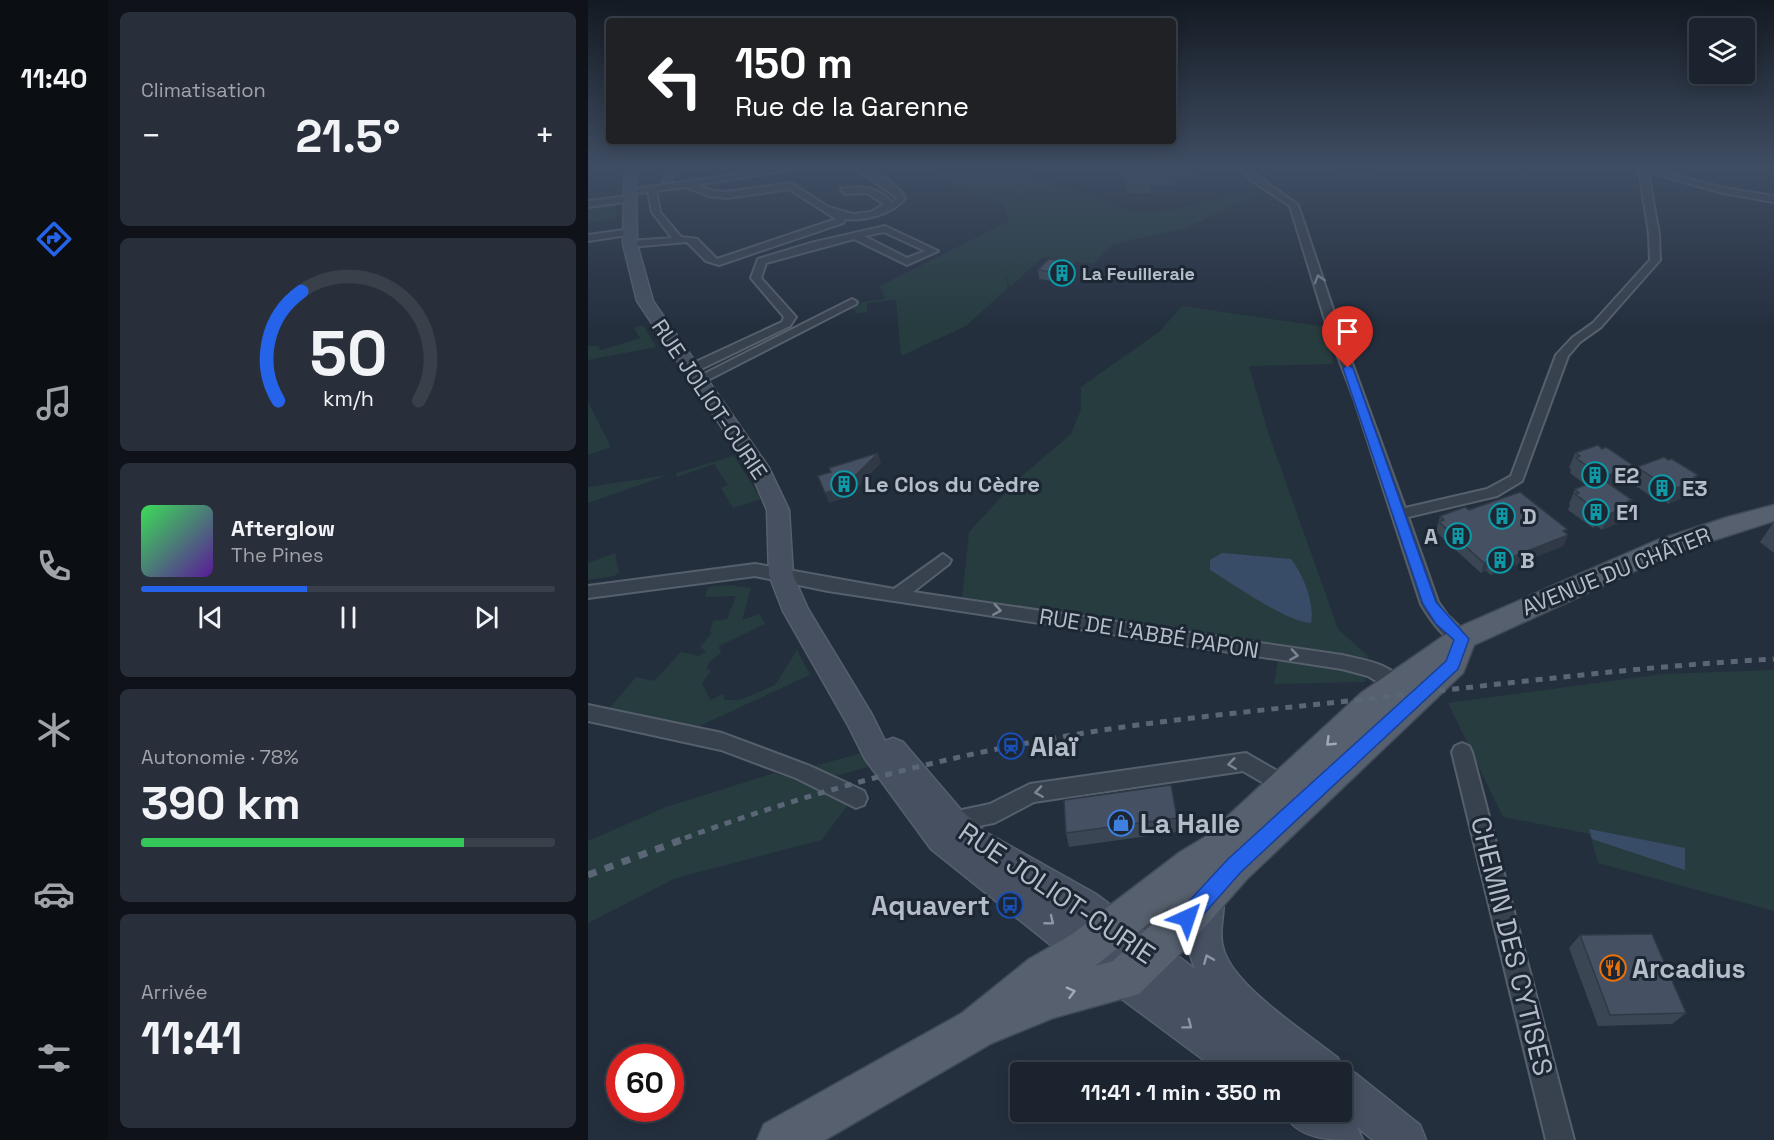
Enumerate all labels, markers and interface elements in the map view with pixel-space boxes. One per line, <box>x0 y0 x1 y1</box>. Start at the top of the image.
map controls <box>1689 18 1755 84</box>
button: layers <box>1689 18 1755 84</box>
text: 150 m <box>735 37 853 90</box>
icon: left <box>636 42 714 120</box>
text: 11:40 <box>20 61 88 96</box>
text: Climatisation <box>141 77 266 103</box>
text: Rue de la Garenne <box>735 89 969 124</box>
text: 21.5° <box>295 108 401 165</box>
text: − <box>141 115 161 157</box>
text: + <box>535 115 555 157</box>
icon: directions <box>33 218 75 260</box>
building icon: La Feuilleraie <box>1047 258 1077 288</box>
place label: La Feuilleraie <box>1082 262 1195 285</box>
one-way arrow <box>1314 274 1326 285</box>
pin <box>1322 306 1373 368</box>
street label: RUE JOLIOT-CURIE <box>646 314 774 484</box>
text: 50 <box>309 315 387 394</box>
icon: arrive <box>1331 315 1364 348</box>
icon: music <box>33 382 75 424</box>
text: km/h <box>322 386 374 413</box>
building icon: E2 <box>1580 460 1610 490</box>
place label: E2 <box>1614 461 1639 489</box>
building icon: Le Clos du Cèdre <box>829 469 859 499</box>
place label: Le Clos du Cèdre <box>864 470 1040 498</box>
building icon: E3 <box>1647 473 1677 503</box>
place label: E3 <box>1682 474 1708 502</box>
building icon: E1 <box>1581 497 1611 527</box>
place label: E1 <box>1616 498 1638 526</box>
building icon: D <box>1487 501 1517 531</box>
place label: D <box>1522 502 1537 530</box>
text: Afterglow <box>231 514 335 542</box>
street label: AVENUE DU CHÂTER <box>1518 520 1714 622</box>
building icon: A <box>1443 521 1473 551</box>
place label: A <box>1424 522 1438 550</box>
text: The Pines <box>231 542 324 568</box>
icon: phone <box>33 545 75 587</box>
building icon: B <box>1485 545 1515 575</box>
place label: B <box>1520 546 1535 574</box>
icon: previous <box>194 601 227 634</box>
icon: pause <box>332 601 365 634</box>
icon: next <box>470 601 503 634</box>
street label: RUE DE L'ABBÉ PAPON <box>1037 602 1261 664</box>
one-way arrow <box>993 603 1002 615</box>
one-way arrow <box>1289 648 1299 660</box>
icon: climate <box>33 709 75 751</box>
place label: Alaï <box>1030 729 1079 764</box>
station icon: Alaï <box>996 731 1026 761</box>
one-way arrow <box>1327 735 1338 746</box>
text: Autonomie · 78% <box>141 744 299 770</box>
one-way arrow <box>1228 758 1237 770</box>
text: 390 km <box>141 775 301 832</box>
one-way arrow <box>1035 785 1044 797</box>
place label: La Halle <box>1140 806 1240 841</box>
shop icon: La Halle <box>1106 808 1136 838</box>
street label: CHEMIN DES CYTISES <box>1463 813 1561 1079</box>
street label: RUE JOLIOT-CURIE <box>952 814 1162 972</box>
icon: car <box>33 873 75 915</box>
position arrow <box>1155 886 1219 950</box>
place label: Aquavert <box>871 888 990 923</box>
bus stop icon: Aquavert <box>995 890 1025 920</box>
one-way arrow <box>1044 914 1055 925</box>
place label: Arcadius <box>1632 951 1746 986</box>
restaurant icon: Arcadius <box>1598 953 1628 983</box>
one-way arrow <box>1203 955 1216 965</box>
text: Arrivée <box>141 979 208 1005</box>
one-way arrow <box>1065 986 1075 999</box>
text: 11:41 <box>141 1010 242 1067</box>
one-way arrow <box>1182 1018 1193 1029</box>
icon: filters <box>33 1037 75 1079</box>
speed limit sign: 60 <box>606 1044 684 1122</box>
text: 11:41 · 1 min · 350 m <box>1081 1078 1281 1106</box>

